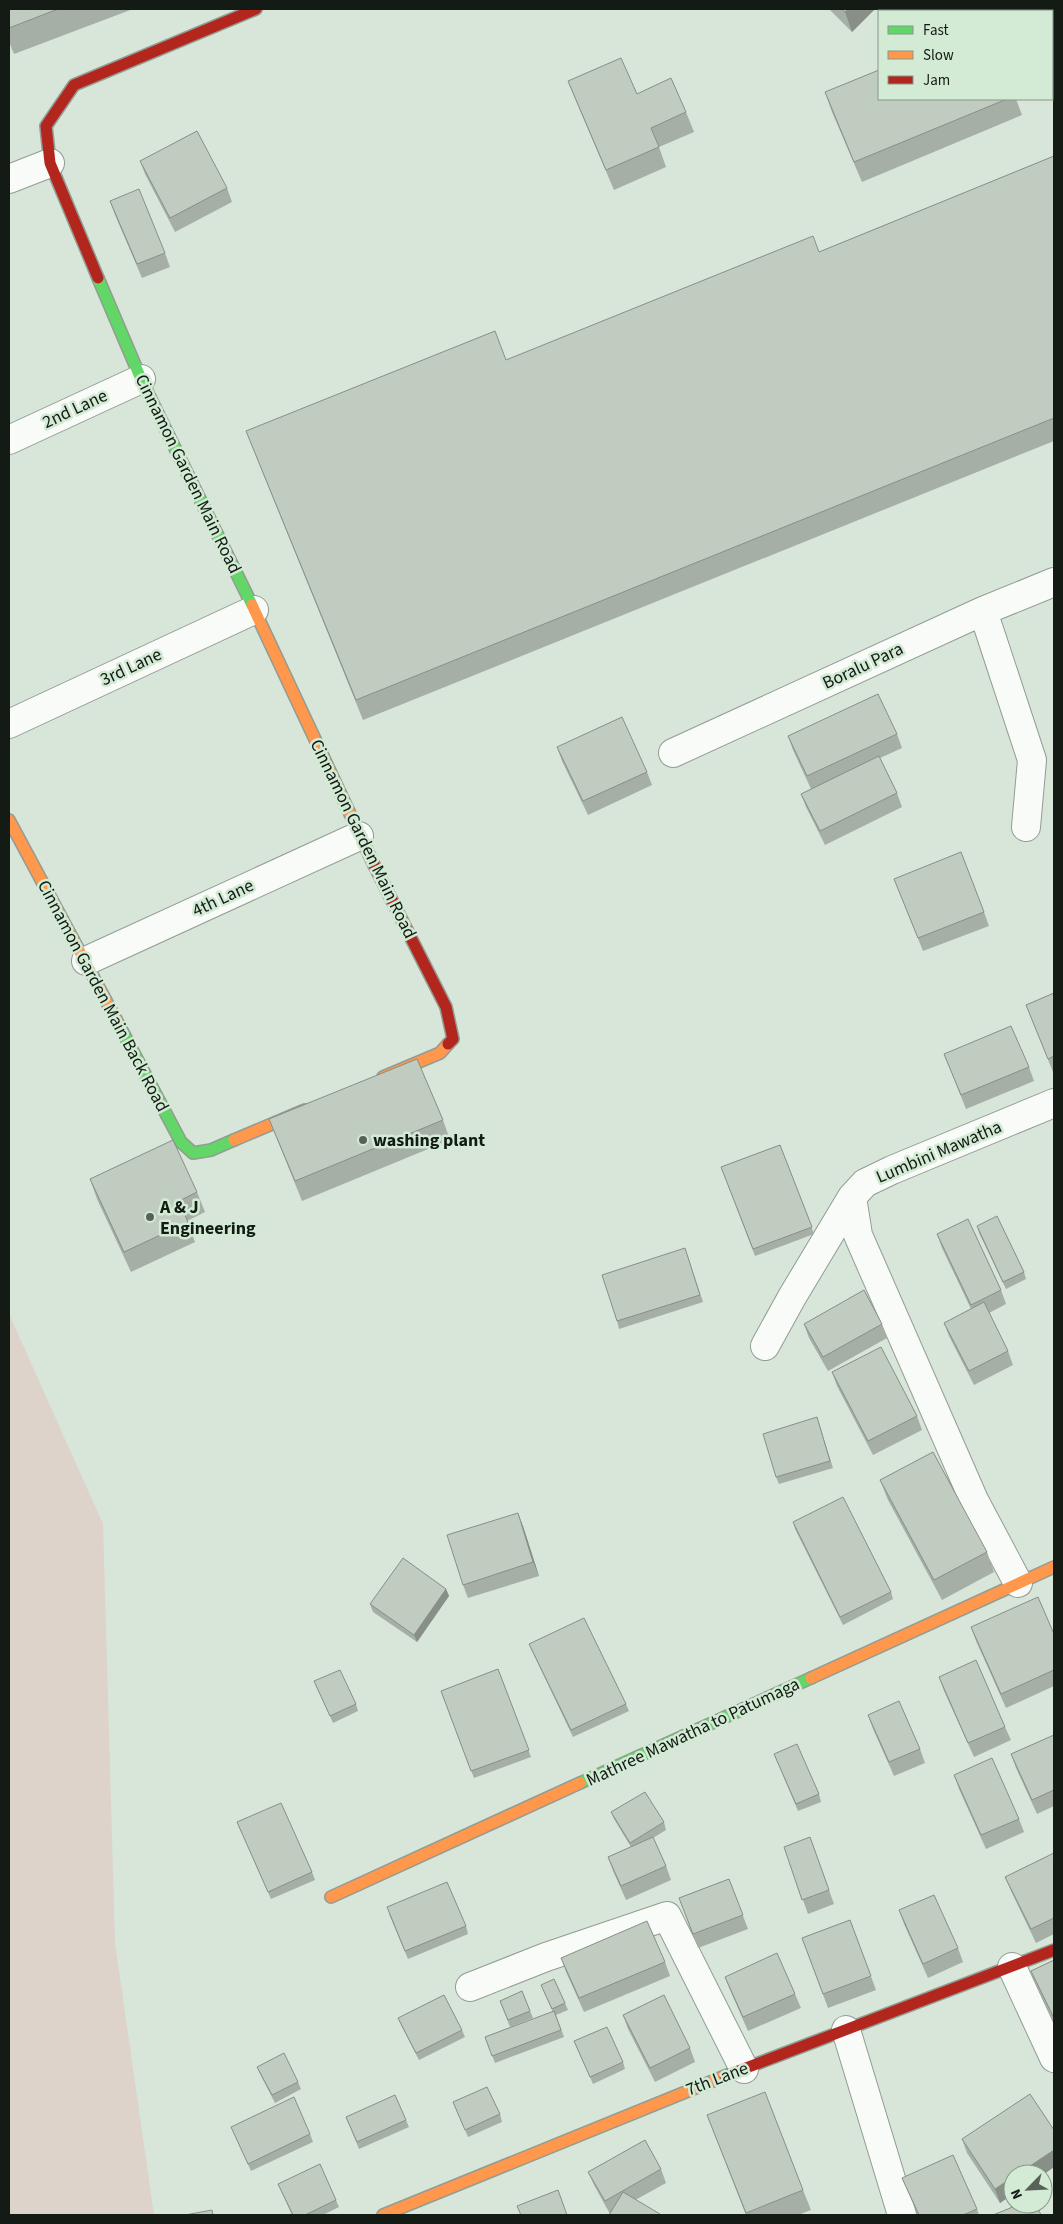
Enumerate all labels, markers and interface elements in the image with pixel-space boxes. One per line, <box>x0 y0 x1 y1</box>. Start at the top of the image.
legend <box>878 10 1053 100</box>
text: Fast <box>923 20 949 41</box>
text: Slow <box>923 45 954 66</box>
text: Jam <box>923 70 950 91</box>
street label: Cinnamon Garden Main Road <box>129 370 247 578</box>
street label: 2nd Lane <box>38 383 112 435</box>
street label: Boralu Para <box>818 636 908 696</box>
street label: 3rd Lane <box>96 642 166 692</box>
street label: Cinnamon Garden Main Road <box>304 735 422 943</box>
street label: 4th Lane <box>188 873 258 923</box>
street label: Cinnamon Garden Main Back Road <box>31 876 175 1116</box>
street label: Lumbini Mawatha <box>872 1114 1006 1190</box>
place label: washing plant <box>373 1128 485 1153</box>
marker: washing plant <box>357 1134 369 1146</box>
place label: A & J Engineering <box>159 1195 256 1241</box>
marker: A & J Engineering <box>144 1211 156 1223</box>
street label: Mathree Mawatha to Patumaga <box>582 1671 804 1793</box>
street label: 7th Lane <box>682 2056 752 2102</box>
north arrow <box>1003 2164 1053 2214</box>
text: N <box>1006 2186 1028 2202</box>

